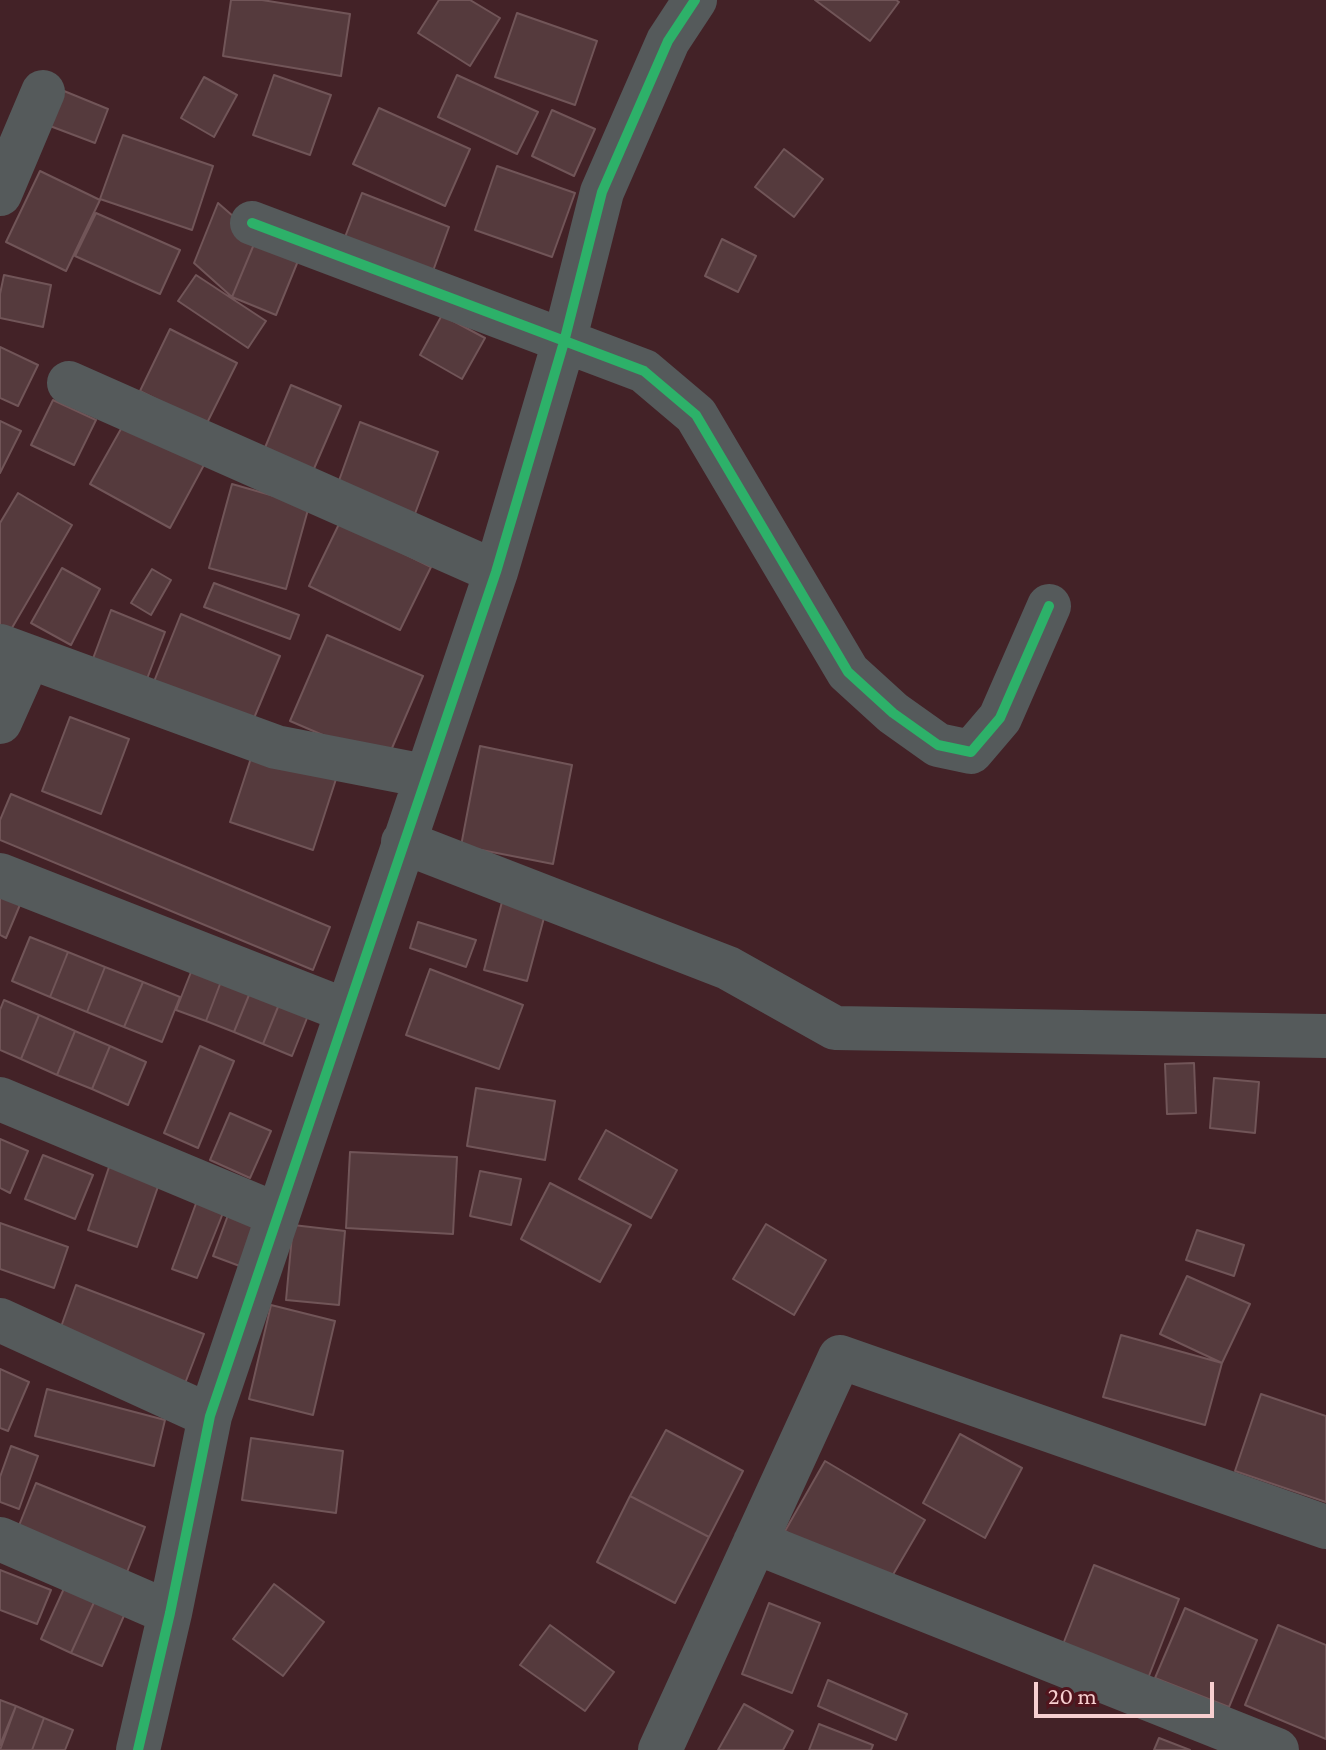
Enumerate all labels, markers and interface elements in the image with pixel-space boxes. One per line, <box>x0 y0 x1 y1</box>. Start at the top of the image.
scale bar <box>1038 1666 1218 1716</box>
text: 20 m <box>1048 1682 1097 1709</box>

